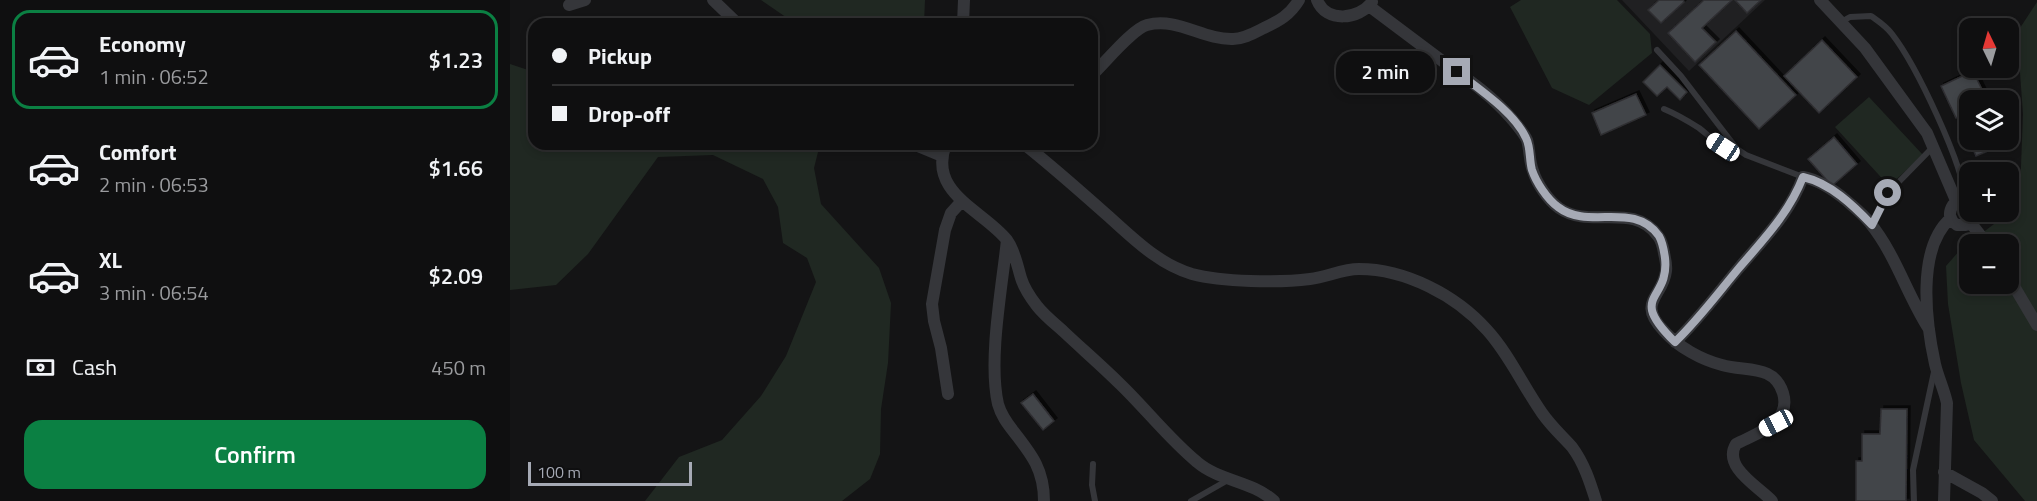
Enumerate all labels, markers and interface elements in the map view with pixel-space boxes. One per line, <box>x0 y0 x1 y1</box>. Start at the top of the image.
north arrow <box>1959 18 2019 78</box>
map controls <box>1959 18 2019 294</box>
text: Economy <box>99 27 186 61</box>
icon: car <box>27 33 81 87</box>
text: Pickup <box>588 39 652 73</box>
text: $1.23 <box>428 43 483 77</box>
callout: 2 min <box>1337 51 1436 93</box>
text: 2 min <box>1361 56 1410 87</box>
route end <box>1443 58 1470 85</box>
text: 1 min · 06:52 <box>99 61 209 92</box>
button: layers <box>1959 90 2019 150</box>
text: Drop-off <box>588 97 670 131</box>
car <box>1703 130 1743 164</box>
text: Comfort <box>99 135 177 169</box>
icon: car <box>27 141 81 195</box>
text: $1.66 <box>428 151 483 185</box>
button: + <box>1959 162 2019 222</box>
text: 2 min · 06:53 <box>99 169 209 200</box>
route start <box>1874 179 1901 206</box>
button: − <box>1959 234 2019 294</box>
text: XL <box>99 243 122 277</box>
icon: car <box>27 249 81 303</box>
text: $2.09 <box>428 259 483 293</box>
text: 3 min · 06:54 <box>99 277 209 308</box>
text: Cash <box>72 350 117 384</box>
icon: cash <box>24 351 57 384</box>
text: 450 m <box>431 352 486 383</box>
car <box>1756 407 1796 439</box>
button: Confirm <box>24 420 486 489</box>
scale bar <box>528 459 692 486</box>
text: 100 m <box>537 460 581 484</box>

